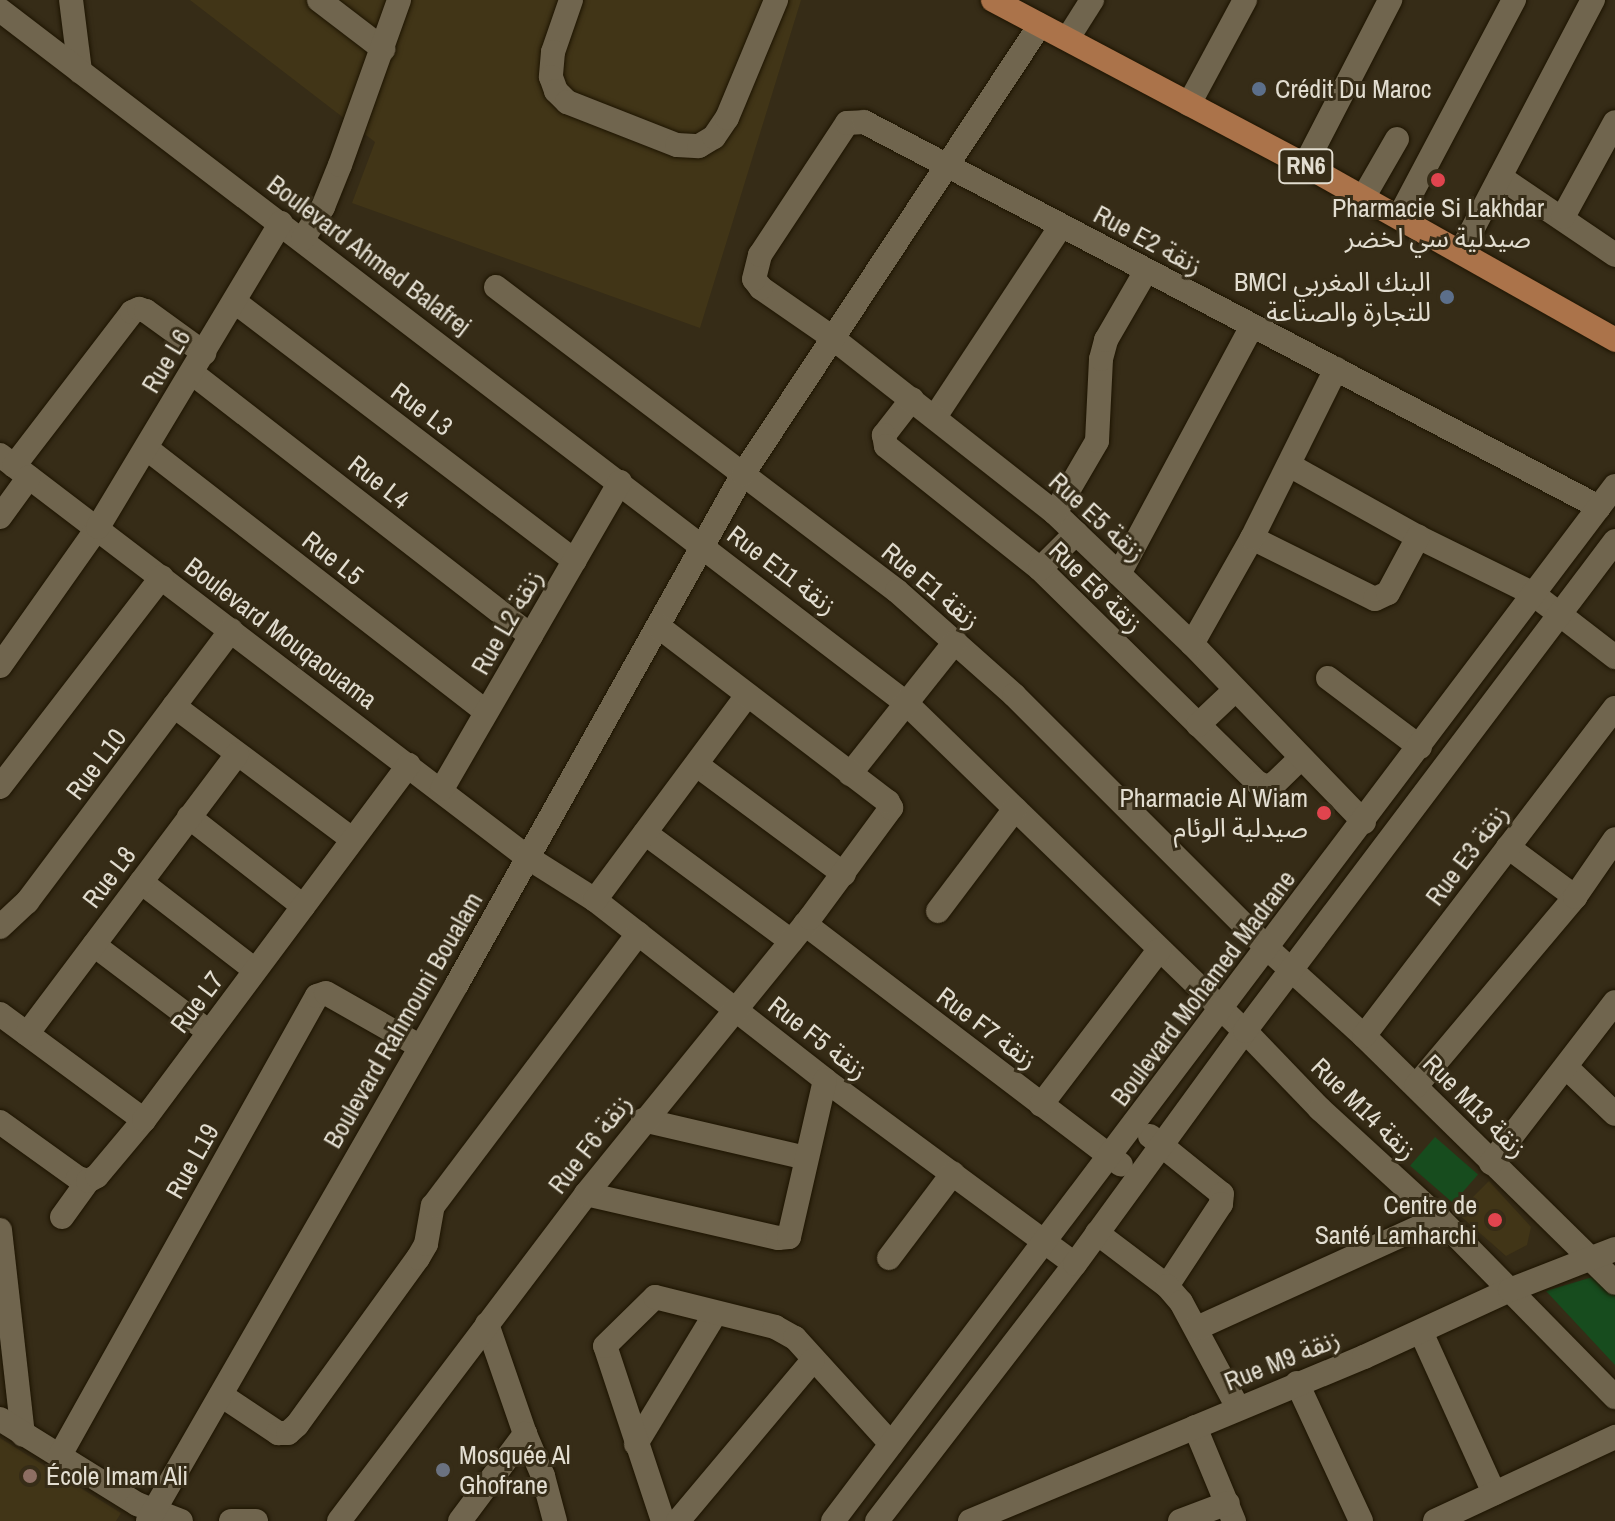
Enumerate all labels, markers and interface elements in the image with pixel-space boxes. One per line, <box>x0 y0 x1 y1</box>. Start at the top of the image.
place label: Crédit Du Maroc <box>1275 73 1431 105</box>
marker: Crédit Du Maroc <box>1250 80 1268 98</box>
road number: RN6 <box>1278 146 1334 186</box>
street label: Boulevard Ahmed Balafrej <box>261 168 477 342</box>
marker: Pharmacie Si Lakhdar صيدلية سي لخضر <box>1429 171 1447 189</box>
place label: Pharmacie Si Lakhdar صيدلية سي لخضر <box>1332 192 1544 254</box>
street label: Rue E2 زنقة <box>1088 198 1208 282</box>
place label: BMCI البنك المغربي للتجارة والصناعة <box>1234 266 1431 328</box>
marker: BMCI البنك المغربي للتجارة والصناعة <box>1438 288 1456 306</box>
street label: Rue L6 <box>135 324 197 398</box>
street label: Rue L3 <box>385 376 459 442</box>
street label: Rue L4 <box>342 449 416 515</box>
street label: Rue E5 زنقة <box>1043 466 1151 568</box>
street label: Rue E11 زنقة <box>721 519 843 621</box>
street label: Rue L5 <box>296 525 370 591</box>
street label: Rue E6 زنقة <box>1043 535 1149 639</box>
street label: Rue E1 زنقة <box>876 536 986 636</box>
street label: Boulevard Mouqaouama <box>179 551 383 715</box>
street label: Rue L2 زنقة <box>465 564 549 680</box>
street label: Rue L10 <box>59 722 133 806</box>
place label: Pharmacie Al Wiam صيدلية الوئام <box>1118 782 1308 844</box>
street label: Rue E3 زنقة <box>1419 798 1515 912</box>
marker: Pharmacie Al Wiam صيدلية الوئام <box>1315 804 1333 822</box>
street label: Rue L8 <box>76 840 142 914</box>
street label: Boulevard Mohamed Madrane <box>1104 864 1302 1112</box>
street label: Boulevard Rahmouni Boualam <box>317 886 489 1154</box>
street label: Rue L7 <box>164 965 230 1039</box>
street label: Rue F7 زنقة <box>931 980 1043 1076</box>
street label: Rue F5 زنقة <box>762 990 874 1086</box>
street label: Rue M13 زنقة <box>1417 1048 1533 1164</box>
street label: Rue M14 زنقة <box>1305 1051 1423 1167</box>
street label: Rue F6 زنقة <box>542 1088 638 1200</box>
street label: Rue L19 <box>159 1118 225 1204</box>
place label: Centre de Santé Lamharchi <box>1315 1189 1477 1250</box>
marker: Centre de Santé Lamharchi <box>1484 1209 1506 1231</box>
street label: Rue M9 زنقة <box>1220 1323 1344 1397</box>
place label: Mosquée Al Ghofrane <box>459 1439 572 1500</box>
place label: École Imam Ali <box>46 1460 189 1492</box>
marker: Mosquée Al Ghofrane <box>434 1461 452 1479</box>
marker: École Imam Ali <box>21 1467 39 1485</box>

